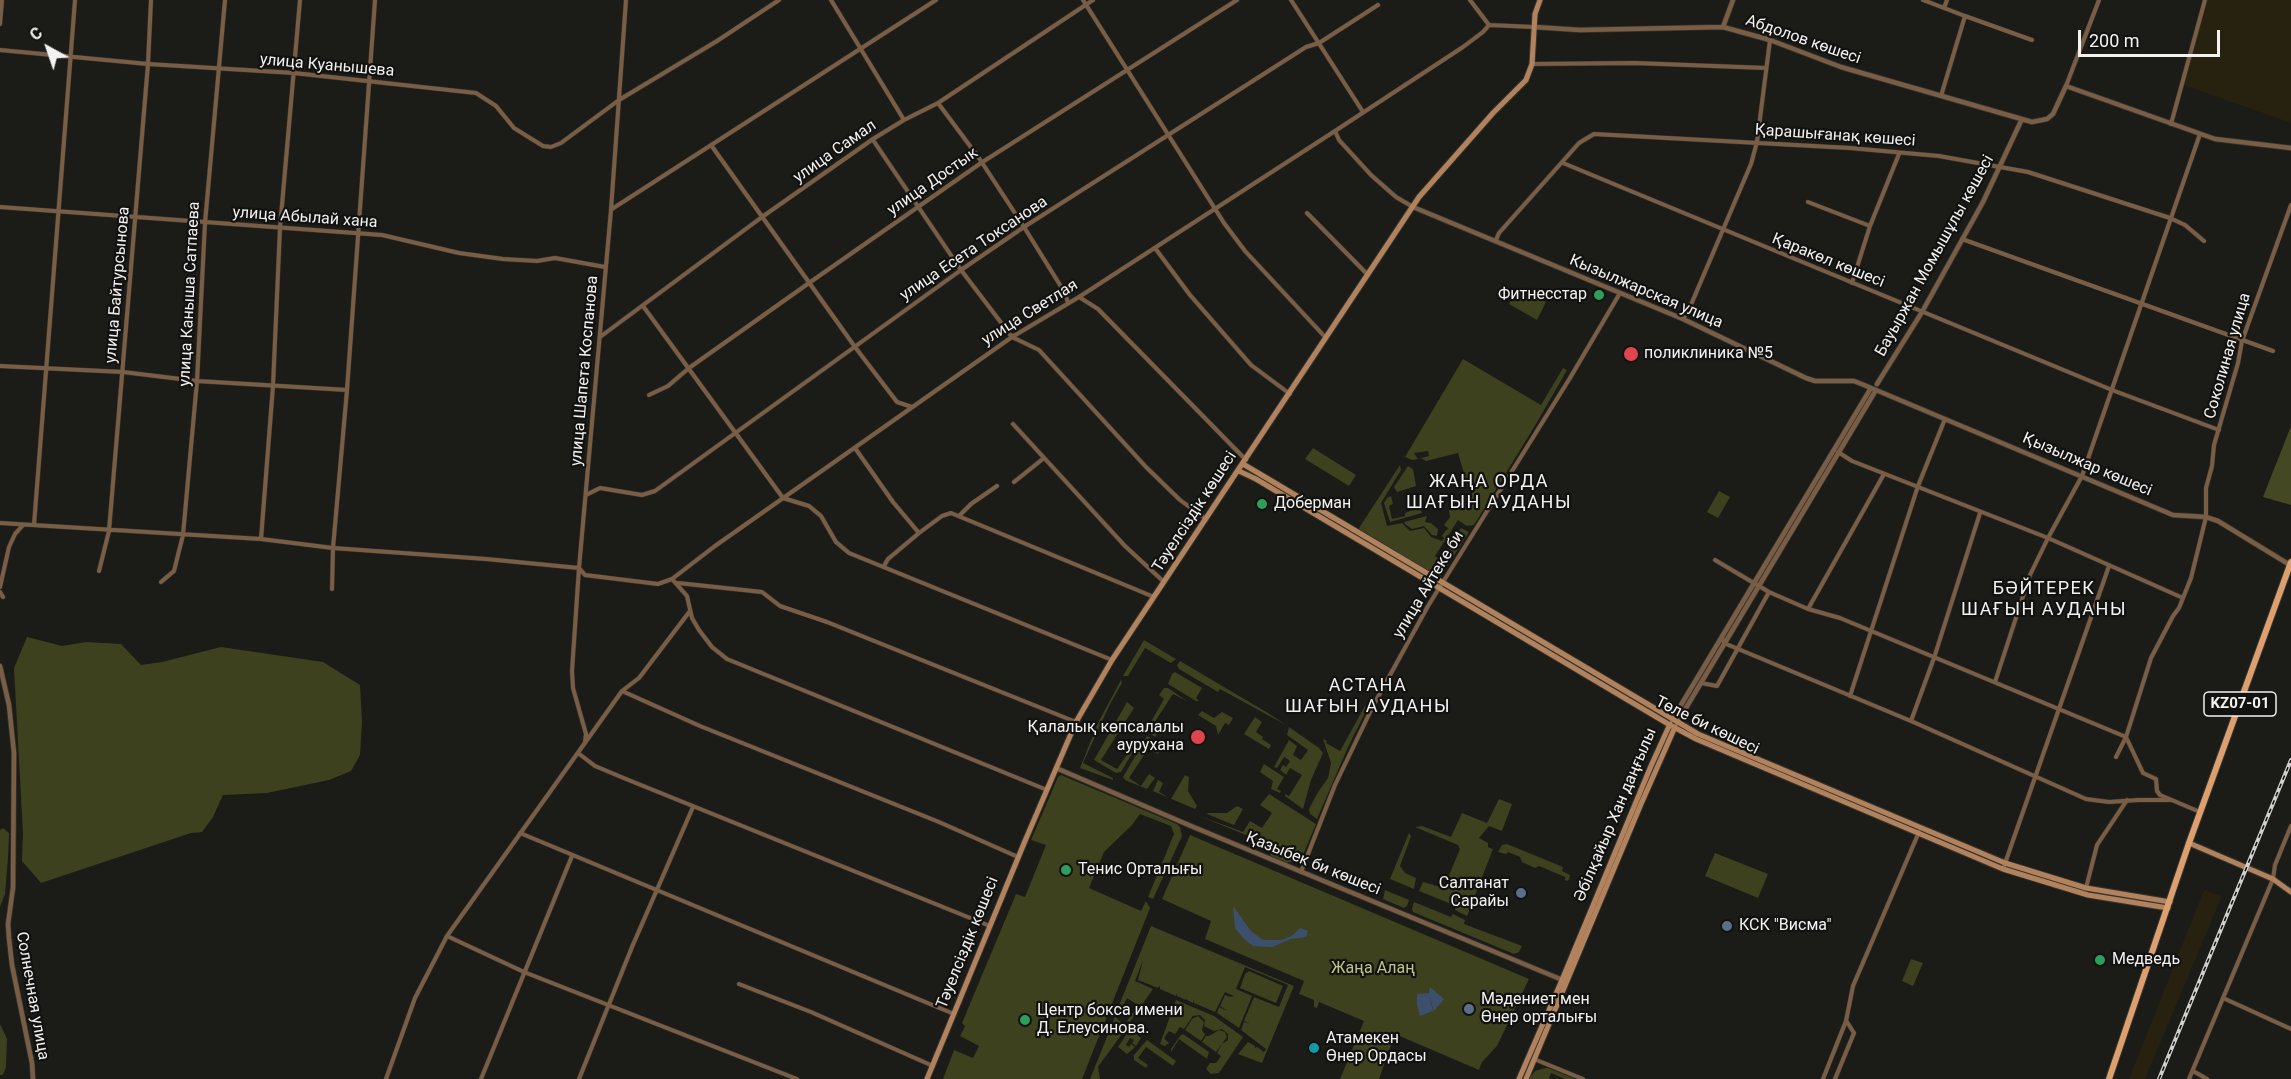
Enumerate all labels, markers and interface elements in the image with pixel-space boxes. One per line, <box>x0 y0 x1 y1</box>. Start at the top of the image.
street label: Абдолов көшесі <box>1743 11 1863 69</box>
north arrow <box>18 18 78 78</box>
scale bar <box>2081 18 2224 56</box>
text: С <box>26 23 46 44</box>
text: 200 m <box>2089 30 2140 51</box>
street label: улица Куанышева <box>259 51 395 81</box>
street label: улица Самал <box>790 116 880 188</box>
street label: Қарашығанақ көшесі <box>1754 121 1916 151</box>
street label: улица Достык <box>884 144 982 220</box>
street label: Бауыржан Момышұлы көшесі <box>1872 152 1998 360</box>
street label: улица Есета Токсанова <box>897 193 1051 305</box>
street label: улица Каныша Сатпаева <box>176 201 204 387</box>
street label: улица Абылай хана <box>232 203 378 233</box>
street label: улица Байтурсынова <box>102 206 134 364</box>
street label: Қаракөл көшесі <box>1769 230 1887 292</box>
street label: Кызылжарская улица <box>1566 251 1726 333</box>
street label: улица Шапета Коспанова <box>567 275 603 467</box>
street label: улица Светлая <box>978 276 1082 350</box>
place label: Фитнесстар <box>1498 285 1587 305</box>
marker: Фитнесстар <box>1592 288 1606 302</box>
street label: Соколиная улица <box>2201 291 2255 421</box>
place label: поликлиника №5 <box>1644 344 1773 364</box>
marker: поликлиника №5 <box>1622 345 1640 363</box>
street label: Қызылжар көшесі <box>2019 429 2155 501</box>
street label: Тәуелсіздік көшесі <box>1149 448 1241 576</box>
district label: ЖАҢА ОРДА ШАҒЫН АУДАНЫ <box>1406 471 1572 514</box>
place label: Доберман <box>1274 494 1351 514</box>
marker: Доберман <box>1255 497 1269 511</box>
street label: улица Айтеке би <box>1389 528 1469 642</box>
district label: БӘЙТЕРЕК ШАҒЫН АУДАНЫ <box>1961 578 2127 620</box>
district label: АСТАНА ШАҒЫН АУДАНЫ <box>1285 675 1451 718</box>
road number: KZ07-01 <box>2204 692 2276 716</box>
street label: Төле би көшесі <box>1652 693 1762 759</box>
place label: Қалалық көпсалалы аурухана <box>1028 718 1184 756</box>
street label: Әбілқайыр Хан даңғылы <box>1571 725 1661 905</box>
marker: Қалалық көпсалалы аурухана <box>1189 728 1207 746</box>
street label: Қазыбек би көшесі <box>1243 828 1383 900</box>
place label: Тенис Орталығы <box>1078 860 1203 880</box>
marker: Тенис Орталығы <box>1059 863 1073 877</box>
street label: Тәуелсіздік көшесі <box>933 874 1003 1012</box>
place label: Салтанат Сарайы <box>1439 874 1509 912</box>
marker: Салтанат Сарайы <box>1514 886 1528 900</box>
place label: КСК "Висма" <box>1739 916 1832 936</box>
marker: КСК "Висма" <box>1720 919 1734 933</box>
street label: Солнечная улица <box>11 930 53 1062</box>
place label: Медведь <box>2112 950 2180 970</box>
marker: Медведь <box>2093 953 2107 967</box>
park label: Жаңа Алаң <box>1331 959 1415 979</box>
place label: Мәдениет мен Өнер орталығы <box>1481 990 1597 1028</box>
place label: Центр бокса имени Д. Елеусинова. <box>1037 1001 1183 1039</box>
marker: Мәдениет мен Өнер орталығы <box>1462 1002 1476 1016</box>
marker: Центр бокса имени Д. Елеусинова. <box>1018 1013 1032 1027</box>
place label: Атамекен Өнер Ордасы <box>1326 1029 1427 1067</box>
marker: Атамекен Өнер Ордасы <box>1307 1041 1321 1055</box>

